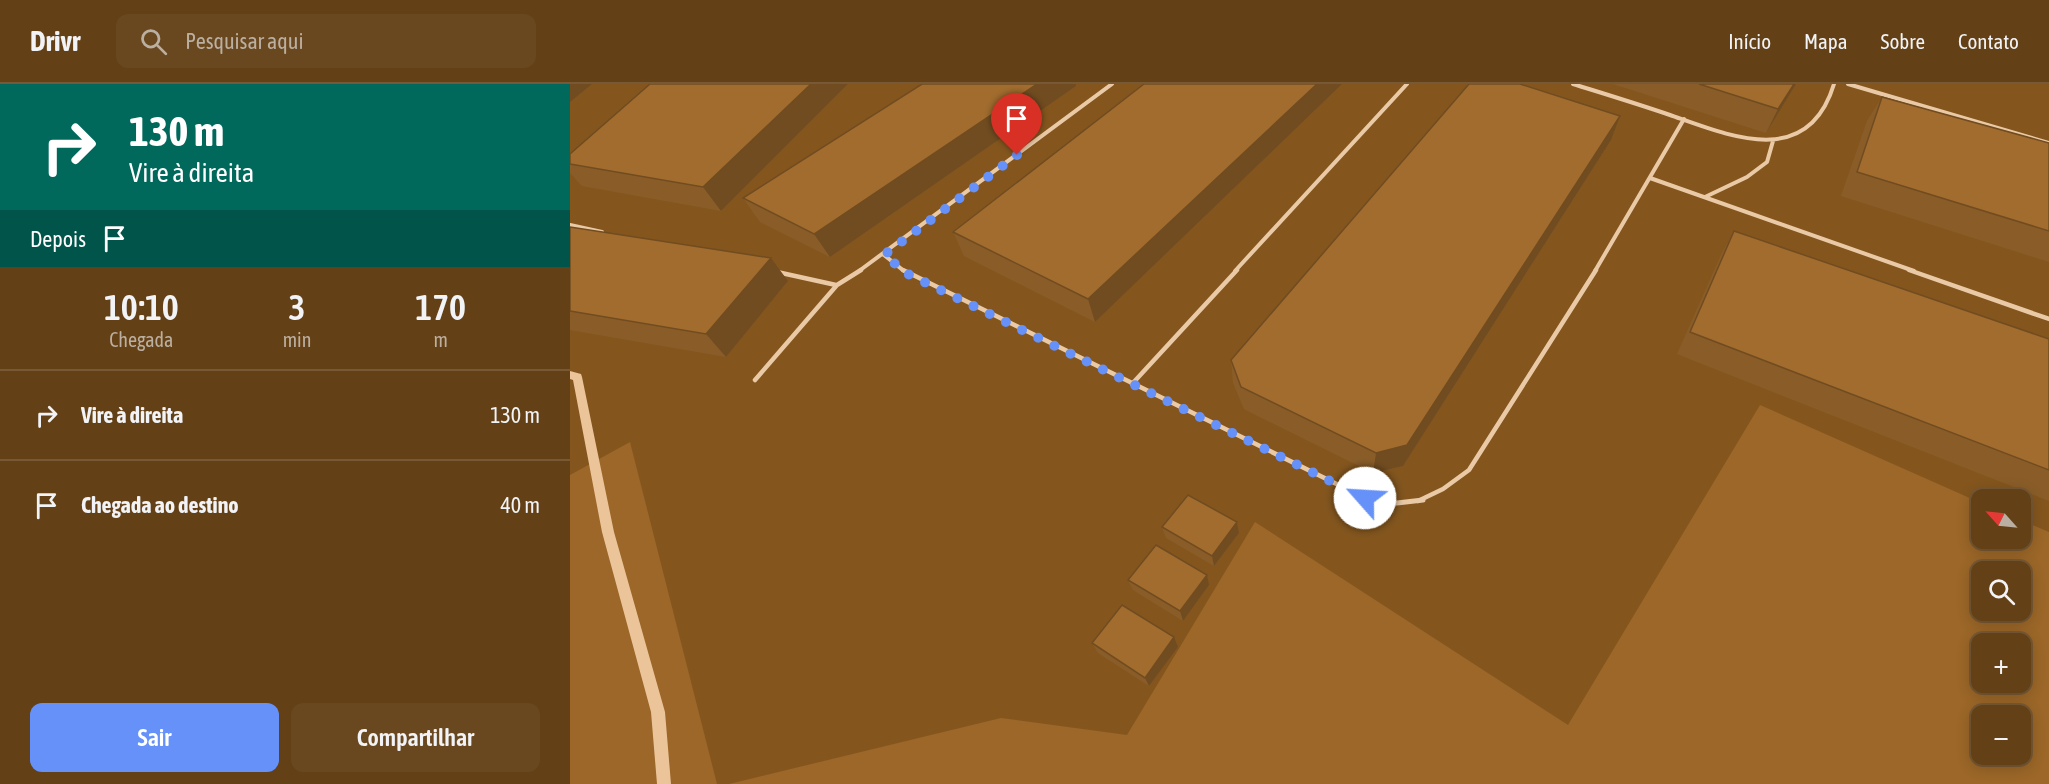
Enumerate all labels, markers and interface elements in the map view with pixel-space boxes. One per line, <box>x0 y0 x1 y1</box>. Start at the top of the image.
search box <box>116 14 536 68</box>
text: Drivr <box>30 25 80 57</box>
icon: search <box>137 25 170 58</box>
text: Pesquisar aqui <box>185 28 303 54</box>
text: Início <box>1728 29 1771 53</box>
text: Mapa <box>1804 29 1848 53</box>
text: Sobre <box>1881 29 1925 53</box>
text: Contato <box>1958 29 2019 53</box>
pin <box>991 93 1042 155</box>
icon: arrive <box>1000 102 1033 135</box>
text: 130 m <box>129 107 224 155</box>
icon: right <box>30 108 108 186</box>
text: Vire à direita <box>129 157 254 188</box>
icon: arrive <box>98 222 131 255</box>
text: Depois <box>30 226 86 252</box>
text: 10:10 <box>104 286 179 328</box>
text: 3 <box>289 286 305 328</box>
text: 170 <box>415 286 466 328</box>
text: Chegada <box>109 328 173 351</box>
text: min <box>283 328 311 351</box>
text: m <box>433 328 448 351</box>
icon: right <box>30 399 63 432</box>
text: Vire à direita <box>81 402 183 428</box>
text: 130 m <box>490 402 540 428</box>
position arrow <box>1333 466 1397 530</box>
icon: arrive <box>30 489 63 522</box>
north arrow <box>1971 489 2031 549</box>
map controls <box>1971 489 2031 765</box>
text: Chegada ao destino <box>81 492 239 518</box>
text: 40 m <box>500 492 540 518</box>
button: search <box>1971 561 2031 621</box>
button: + <box>1971 633 2031 693</box>
button: Sair <box>30 703 279 772</box>
button: Compartilhar <box>291 703 540 772</box>
button: − <box>1971 705 2031 765</box>

